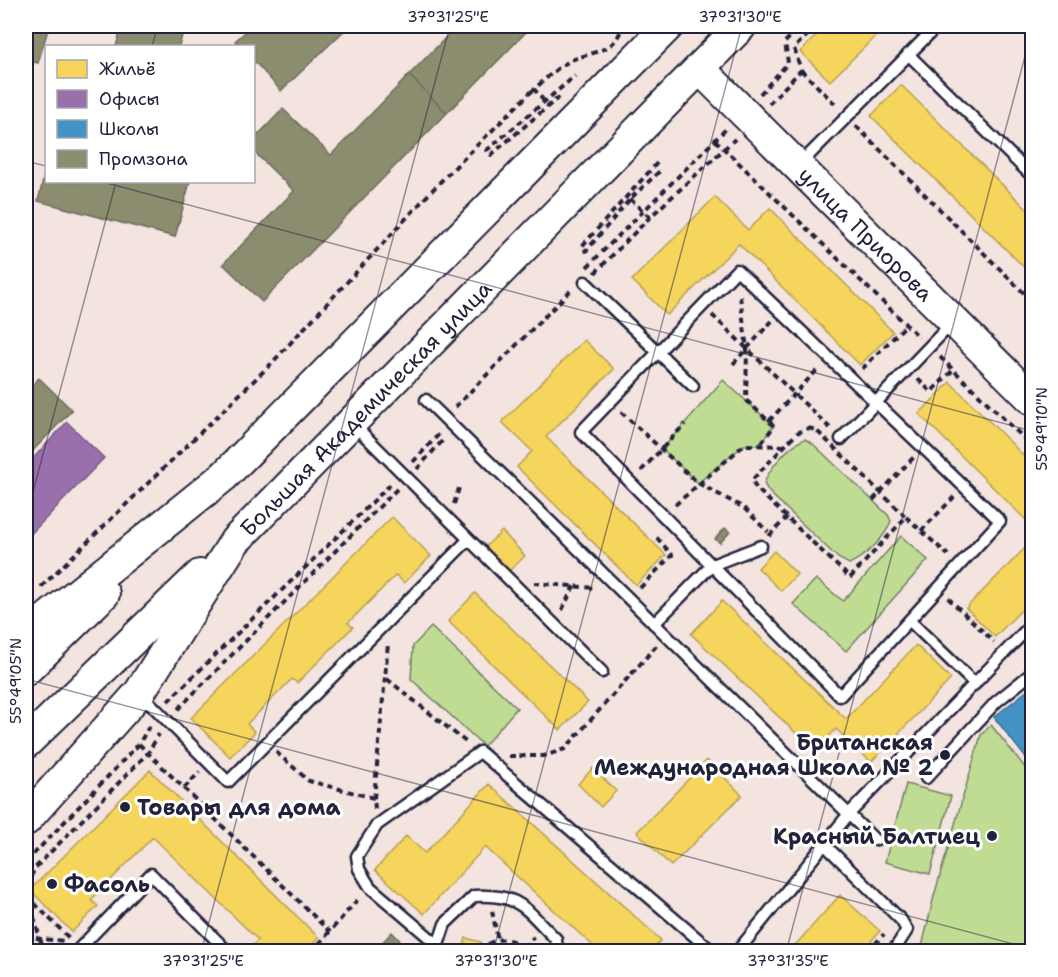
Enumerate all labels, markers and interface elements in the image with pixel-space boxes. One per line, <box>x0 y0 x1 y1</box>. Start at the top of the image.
text: 37°31'25"E <box>407 7 489 27</box>
text: 37°31'30"E <box>698 7 782 27</box>
legend <box>45 45 255 183</box>
text: Жильё <box>99 57 156 81</box>
text: Офисы <box>99 87 160 111</box>
text: Школы <box>99 117 159 141</box>
text: Промзона <box>99 147 188 171</box>
street label: улица Приорова <box>792 161 940 308</box>
street label: Большая Академическая улица <box>234 274 498 543</box>
text: 55°49'10"N <box>1032 387 1052 471</box>
text: 55°49'05"N <box>6 638 26 724</box>
place label: Британская Международная Школа № 2 <box>594 728 933 782</box>
marker: Британская Международная Школа № 2 <box>938 748 952 762</box>
place label: Товары для дома <box>137 793 341 822</box>
marker: Товары для дома <box>118 800 132 814</box>
place label: Красный Балтиец <box>773 822 980 851</box>
marker: Красный Балтиец <box>985 829 999 843</box>
place label: Фасоль <box>64 870 150 899</box>
marker: Фасоль <box>45 877 59 891</box>
text: 37°31'25"E <box>162 951 244 971</box>
text: 37°31'30"E <box>454 951 538 971</box>
text: 37°31'35"E <box>747 951 829 971</box>

